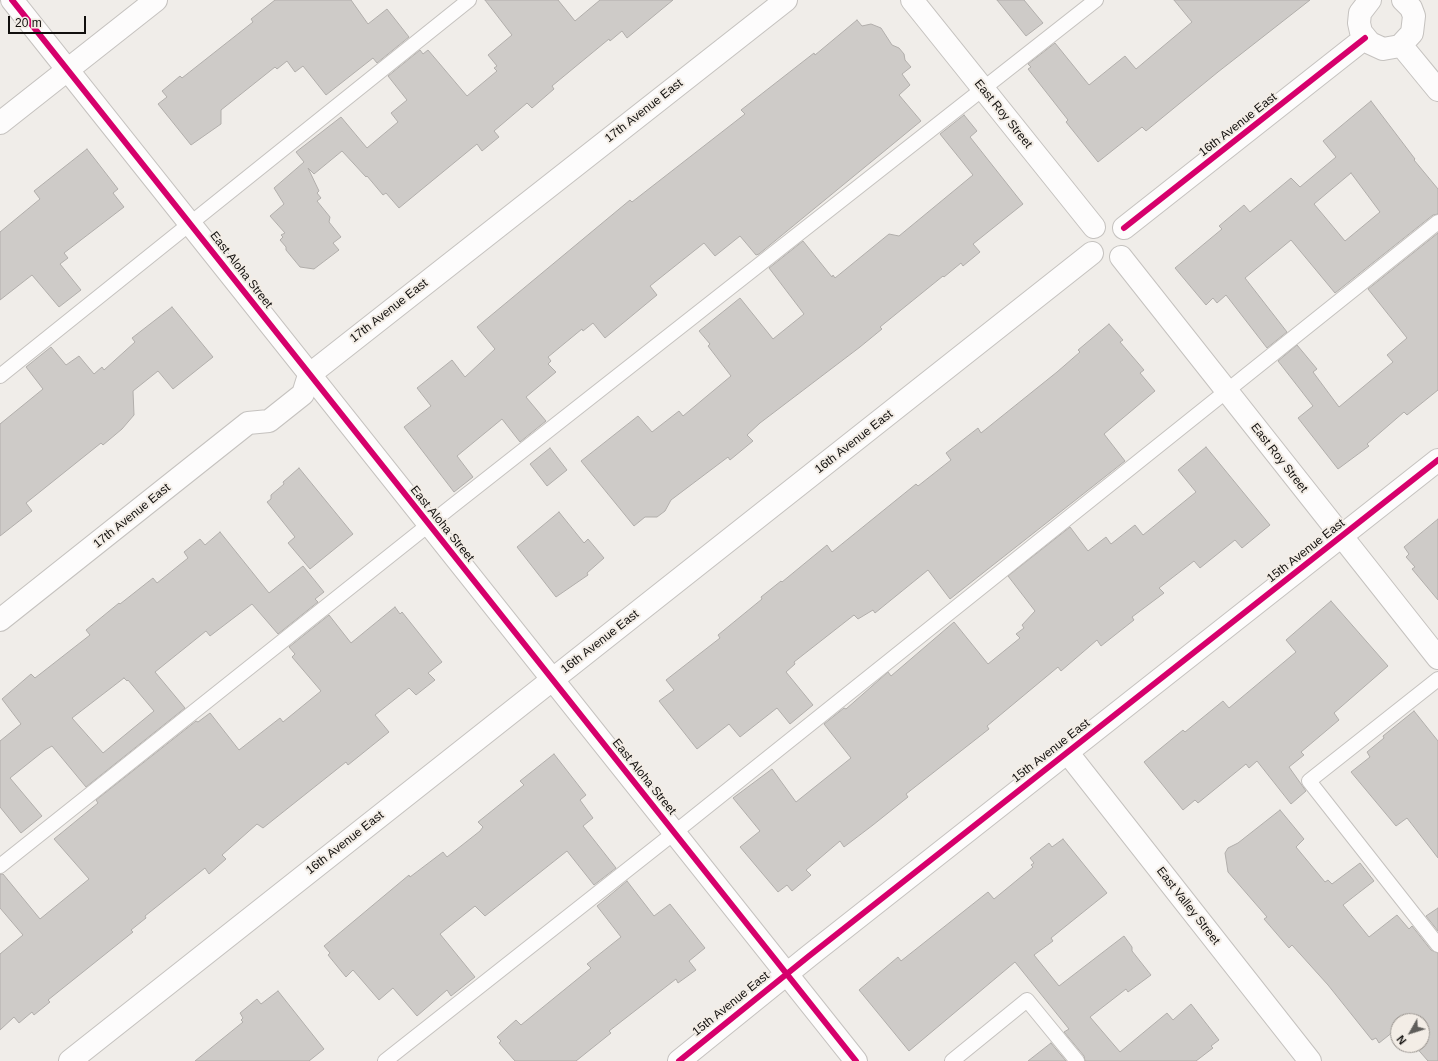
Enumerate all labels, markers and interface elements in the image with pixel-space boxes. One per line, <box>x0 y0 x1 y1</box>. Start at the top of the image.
scale bar <box>10 8 88 34</box>
text: 20 m <box>15 16 42 30</box>
street label: 17th Avenue East <box>602 76 686 146</box>
street label: East Roy Street <box>971 77 1035 151</box>
street label: 16th Avenue East <box>1196 90 1280 160</box>
street label: East Aloha Street <box>207 229 275 311</box>
street label: 17th Avenue East <box>347 276 431 346</box>
street label: 16th Avenue East <box>812 407 896 477</box>
street label: East Roy Street <box>1247 420 1311 496</box>
street label: 17th Avenue East <box>91 481 173 551</box>
street label: East Aloha Street <box>407 483 477 565</box>
street label: 15th Avenue East <box>1264 516 1348 586</box>
street label: 16th Avenue East <box>558 607 642 677</box>
street label: 15th Avenue East <box>1009 716 1093 786</box>
street label: East Aloha Street <box>609 736 679 818</box>
street label: 16th Avenue East <box>303 808 387 878</box>
street label: East Valley Street <box>1153 864 1223 948</box>
street label: 15th Avenue East <box>690 969 772 1039</box>
north arrow <box>1390 1013 1430 1053</box>
text: N <box>1394 1033 1409 1047</box>

